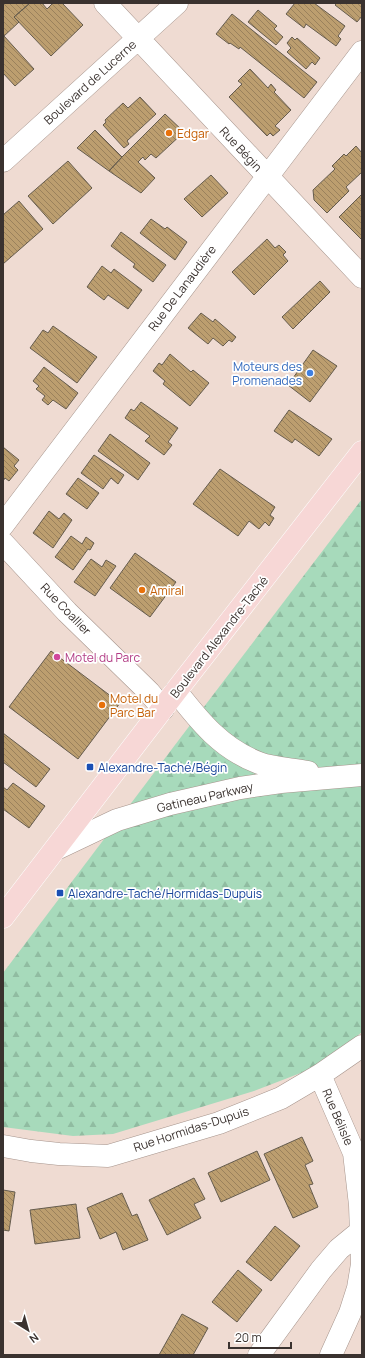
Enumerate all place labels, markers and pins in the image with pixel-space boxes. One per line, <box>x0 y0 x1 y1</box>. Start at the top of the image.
place label: Edgar <box>177 125 210 142</box>
marker: Edgar <box>164 128 174 138</box>
place label: Moteurs des Promenades <box>232 358 302 389</box>
marker: Moteurs des Promenades <box>305 368 315 378</box>
place label: Amiral <box>150 582 184 599</box>
marker: Amiral <box>137 585 147 595</box>
place label: Motel du Parc <box>65 649 140 666</box>
marker: Motel du Parc <box>52 652 62 662</box>
place label: Motel du Parc Bar <box>110 690 158 721</box>
marker: Motel du Parc Bar <box>97 700 107 710</box>
place label: Alexandre-Taché/Bégin <box>98 759 227 776</box>
marker: Alexandre-Taché/Bégin <box>85 762 95 772</box>
place label: Alexandre-Taché/Hormidas-Dupuis <box>68 885 262 902</box>
marker: Alexandre-Taché/Hormidas-Dupuis <box>55 888 65 898</box>

